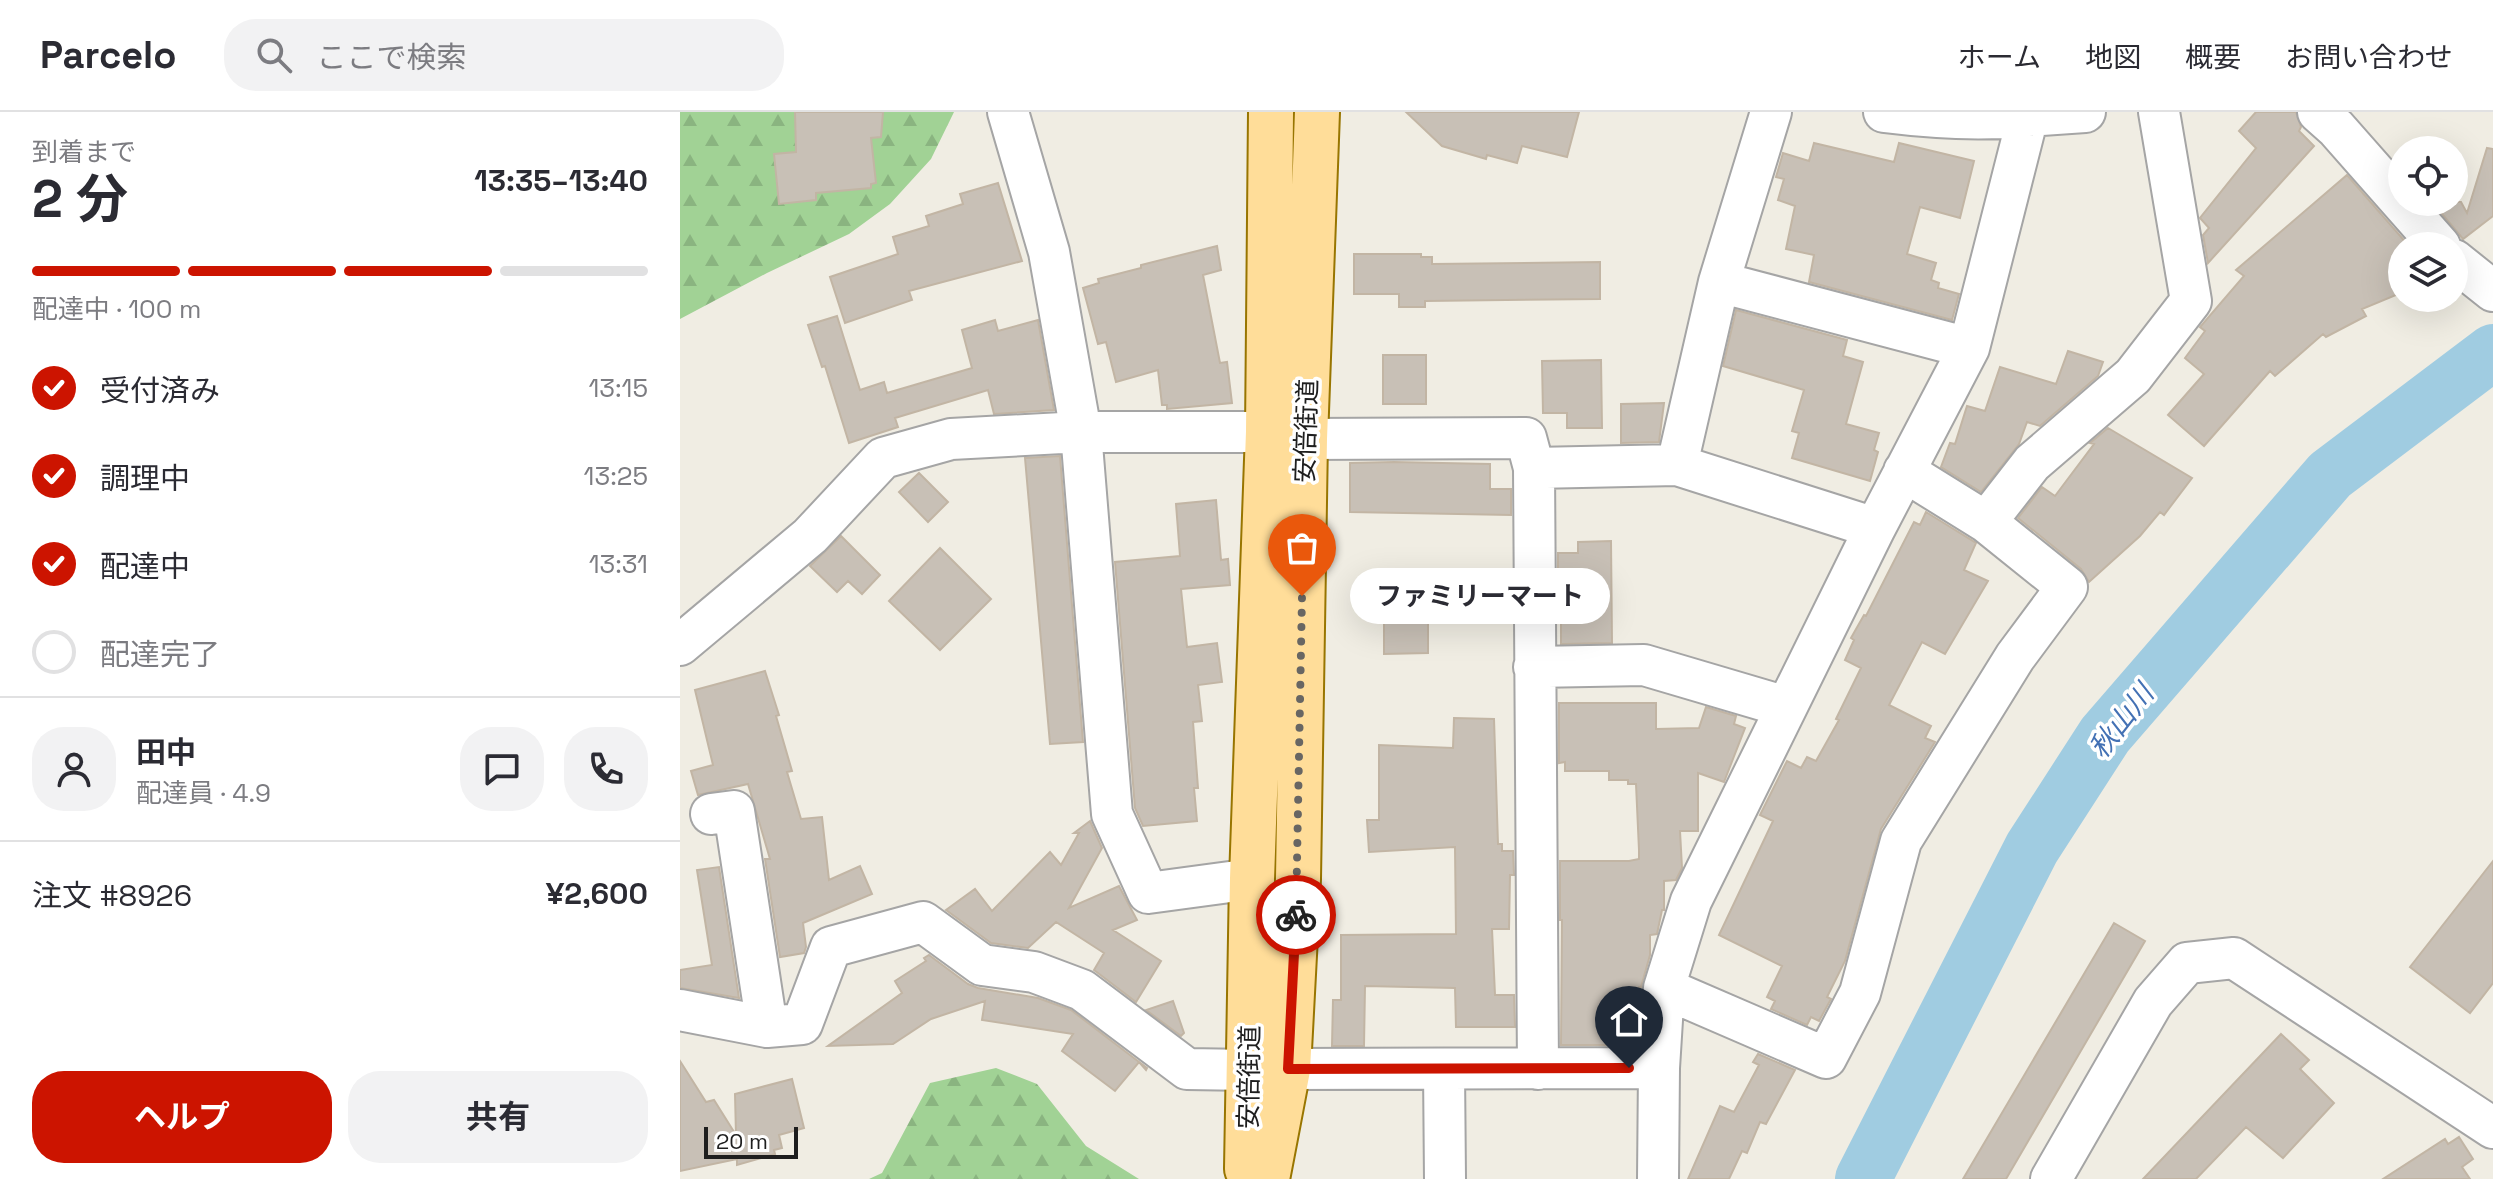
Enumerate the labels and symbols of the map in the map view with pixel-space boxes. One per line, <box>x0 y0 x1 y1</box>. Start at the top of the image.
street label: 安倍街道 <box>1287 378 1325 484</box>
pin <box>1268 514 1336 596</box>
callout: ファミリーマート <box>1350 568 1610 624</box>
water label: 秋山川 <box>2081 674 2163 765</box>
courier <box>1256 875 1336 955</box>
pin <box>1595 986 1663 1068</box>
street label: 安倍街道 <box>1231 1025 1267 1129</box>
scale bar <box>704 1123 798 1159</box>

